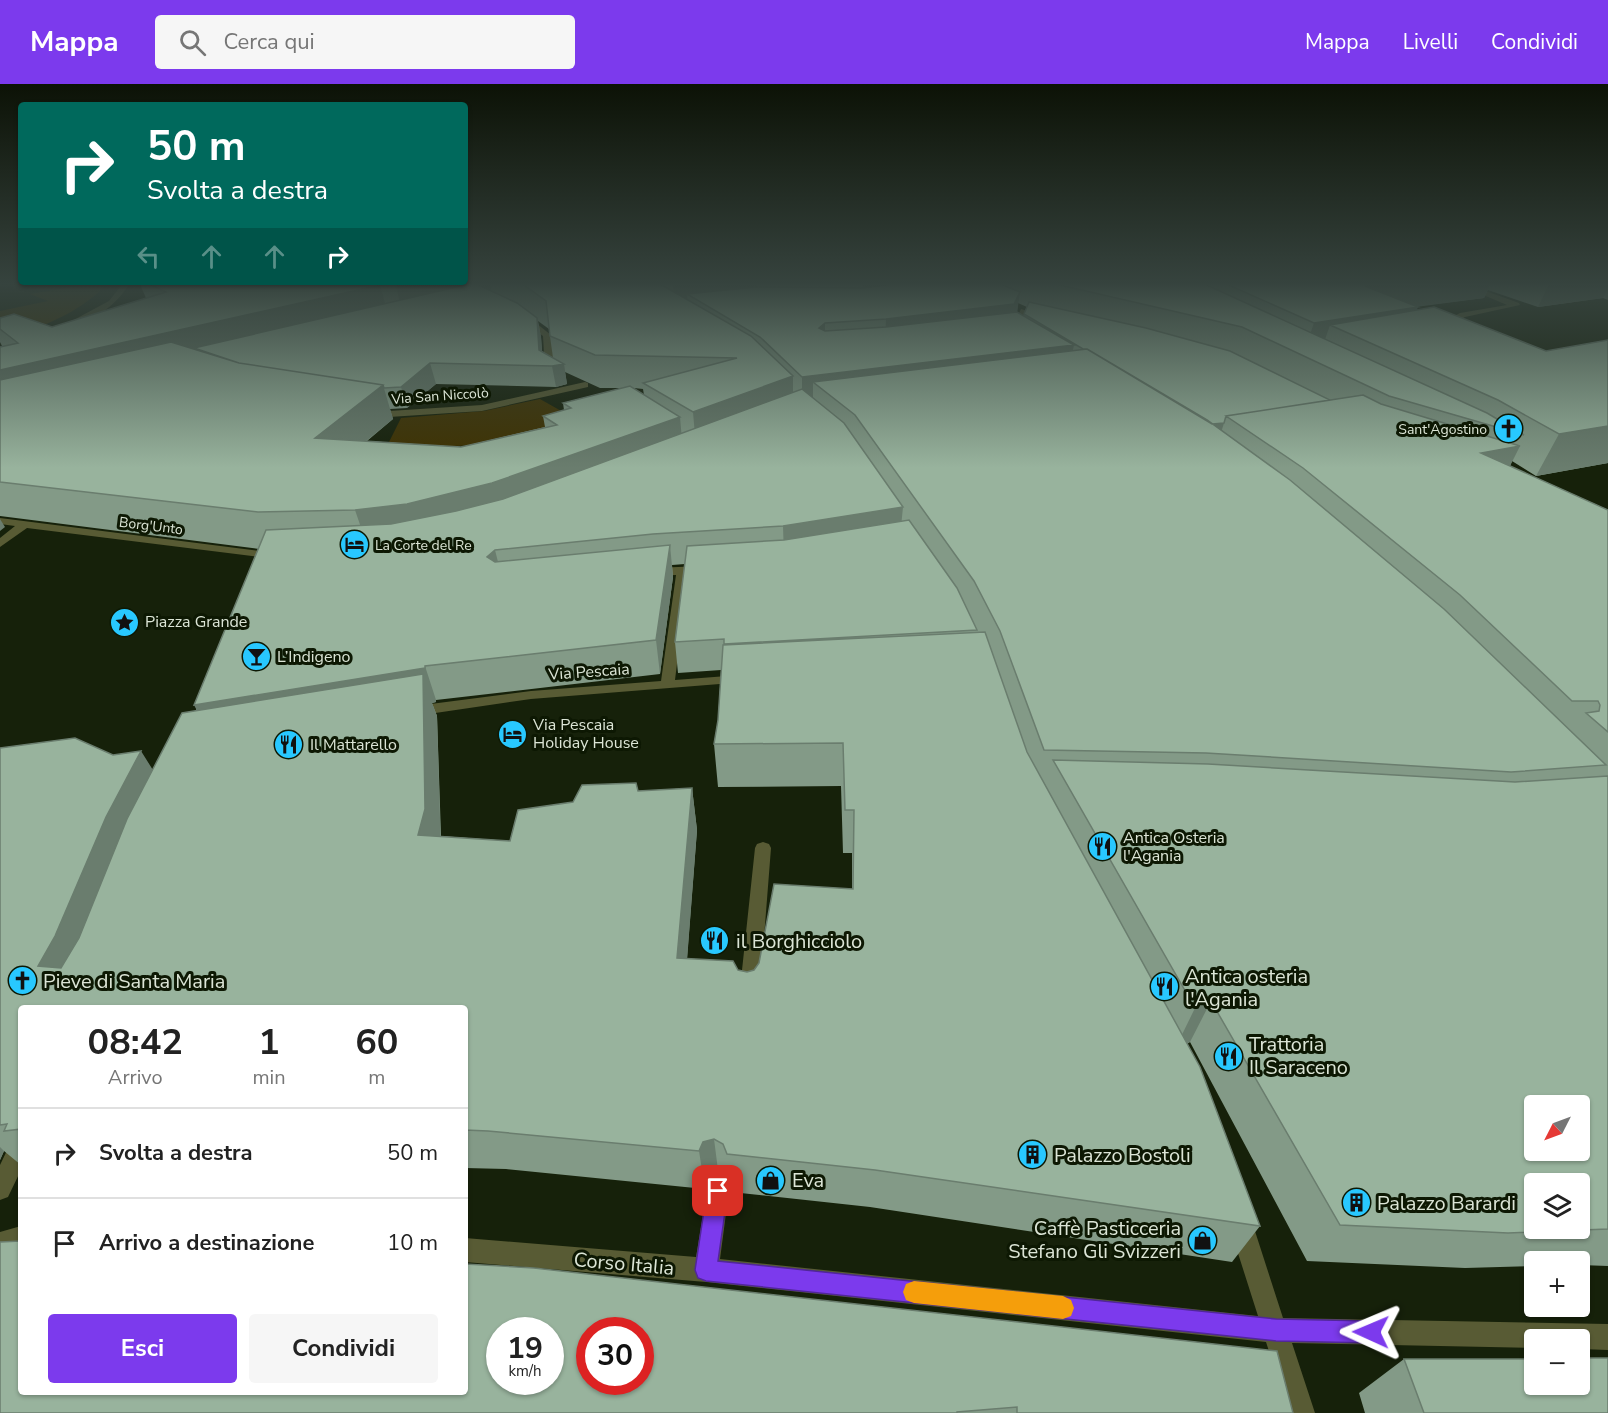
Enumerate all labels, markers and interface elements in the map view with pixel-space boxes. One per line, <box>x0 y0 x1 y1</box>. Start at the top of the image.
search box <box>155 15 575 69</box>
text: Mappa <box>30 23 119 61</box>
icon: search <box>176 26 209 59</box>
text: Cerca qui <box>224 27 315 57</box>
text: Mappa <box>1305 28 1370 56</box>
text: Livelli <box>1403 28 1458 56</box>
text: Condividi <box>1491 28 1578 56</box>
text: 50 m <box>147 118 246 175</box>
icon: right <box>48 126 126 204</box>
text: Svolta a destra <box>147 172 328 209</box>
icon: left <box>132 240 165 273</box>
icon: ahead <box>195 240 228 273</box>
icon: ahead <box>258 240 291 273</box>
icon: right <box>321 240 354 273</box>
street label: Via San Niccolò <box>390 383 489 409</box>
church icon: Sant'Agostino <box>1492 413 1524 445</box>
place label: Sant'Agostino <box>1398 420 1487 439</box>
street label: Borg'Unto <box>118 513 184 539</box>
hotel icon: La Corte del Re <box>338 529 370 561</box>
place label: La Corte del Re <box>375 536 472 555</box>
place icon: Piazza Grande <box>108 606 140 638</box>
place label: Piazza Grande <box>145 611 247 633</box>
bar icon: L’Indigeno <box>240 641 272 673</box>
place label: L’Indigeno <box>277 646 351 668</box>
street label: Via Pescaia <box>547 658 630 686</box>
place label: Via Pescaia Holiday House <box>532 714 639 754</box>
hotel icon: Via Pescaia Holiday House <box>496 718 528 750</box>
restaurant icon: Il Mattarello <box>273 729 305 761</box>
place label: Il Mattarello <box>310 734 397 756</box>
place label: Antica Osteria l'Agania <box>1123 827 1225 867</box>
restaurant icon: Antica Osteria l'Agania <box>1086 831 1118 863</box>
restaurant icon: il Borghicciolo <box>699 925 731 957</box>
place label: il Borghicciolo <box>736 928 862 955</box>
place label: Antica osteria l'Agania <box>1185 963 1308 1013</box>
church icon: Pieve di Santa Maria <box>6 965 38 997</box>
place label: Pieve di Santa Maria <box>43 968 225 995</box>
restaurant icon: Antica osteria l'Agania <box>1148 971 1180 1003</box>
text: 08:42 <box>88 1018 183 1067</box>
text: 1 <box>258 1018 280 1067</box>
text: 60 <box>355 1018 398 1067</box>
place label: Trattoria Il Saraceno <box>1249 1031 1348 1081</box>
restaurant icon: Trattoria Il Saraceno <box>1212 1040 1244 1072</box>
text: Arrivo <box>108 1064 163 1091</box>
text: min <box>252 1064 286 1091</box>
text: m <box>368 1064 385 1091</box>
north arrow <box>1524 1095 1590 1161</box>
map controls <box>1524 1095 1590 1395</box>
icon: right <box>48 1137 81 1170</box>
text: Svolta a destra <box>99 1138 253 1168</box>
text: 50 m <box>387 1138 438 1168</box>
building icon: Palazzo Bostoli <box>1017 1139 1049 1171</box>
place label: Palazzo Bostoli <box>1054 1142 1191 1169</box>
shop icon: Eva <box>755 1164 787 1196</box>
pin <box>692 1165 743 1216</box>
place label: Eva <box>792 1167 824 1194</box>
button: layers <box>1524 1173 1590 1239</box>
icon: arrive <box>701 1174 734 1207</box>
building icon: Palazzo Barardi <box>1340 1187 1372 1219</box>
place label: Palazzo Barardi <box>1377 1190 1516 1217</box>
place label: Caffè Pasticceria Stefano Gli Svizzeri <box>1008 1215 1181 1265</box>
shop icon: Caffè Pasticceria Stefano Gli Svizzeri <box>1186 1224 1218 1256</box>
icon: arrive <box>48 1227 81 1260</box>
text: Arrivo a destinazione <box>99 1228 314 1258</box>
text: 10 m <box>387 1228 438 1258</box>
street label: Corso Italia <box>573 1246 675 1282</box>
button: + <box>1524 1251 1590 1317</box>
position arrow <box>1339 1300 1403 1364</box>
button: Esci <box>48 1314 237 1383</box>
button: Condividi <box>249 1314 438 1383</box>
speed limit sign: 30 <box>576 1317 654 1395</box>
text: 19 <box>507 1328 543 1369</box>
button: − <box>1524 1329 1590 1395</box>
text: km/h <box>508 1361 542 1381</box>

